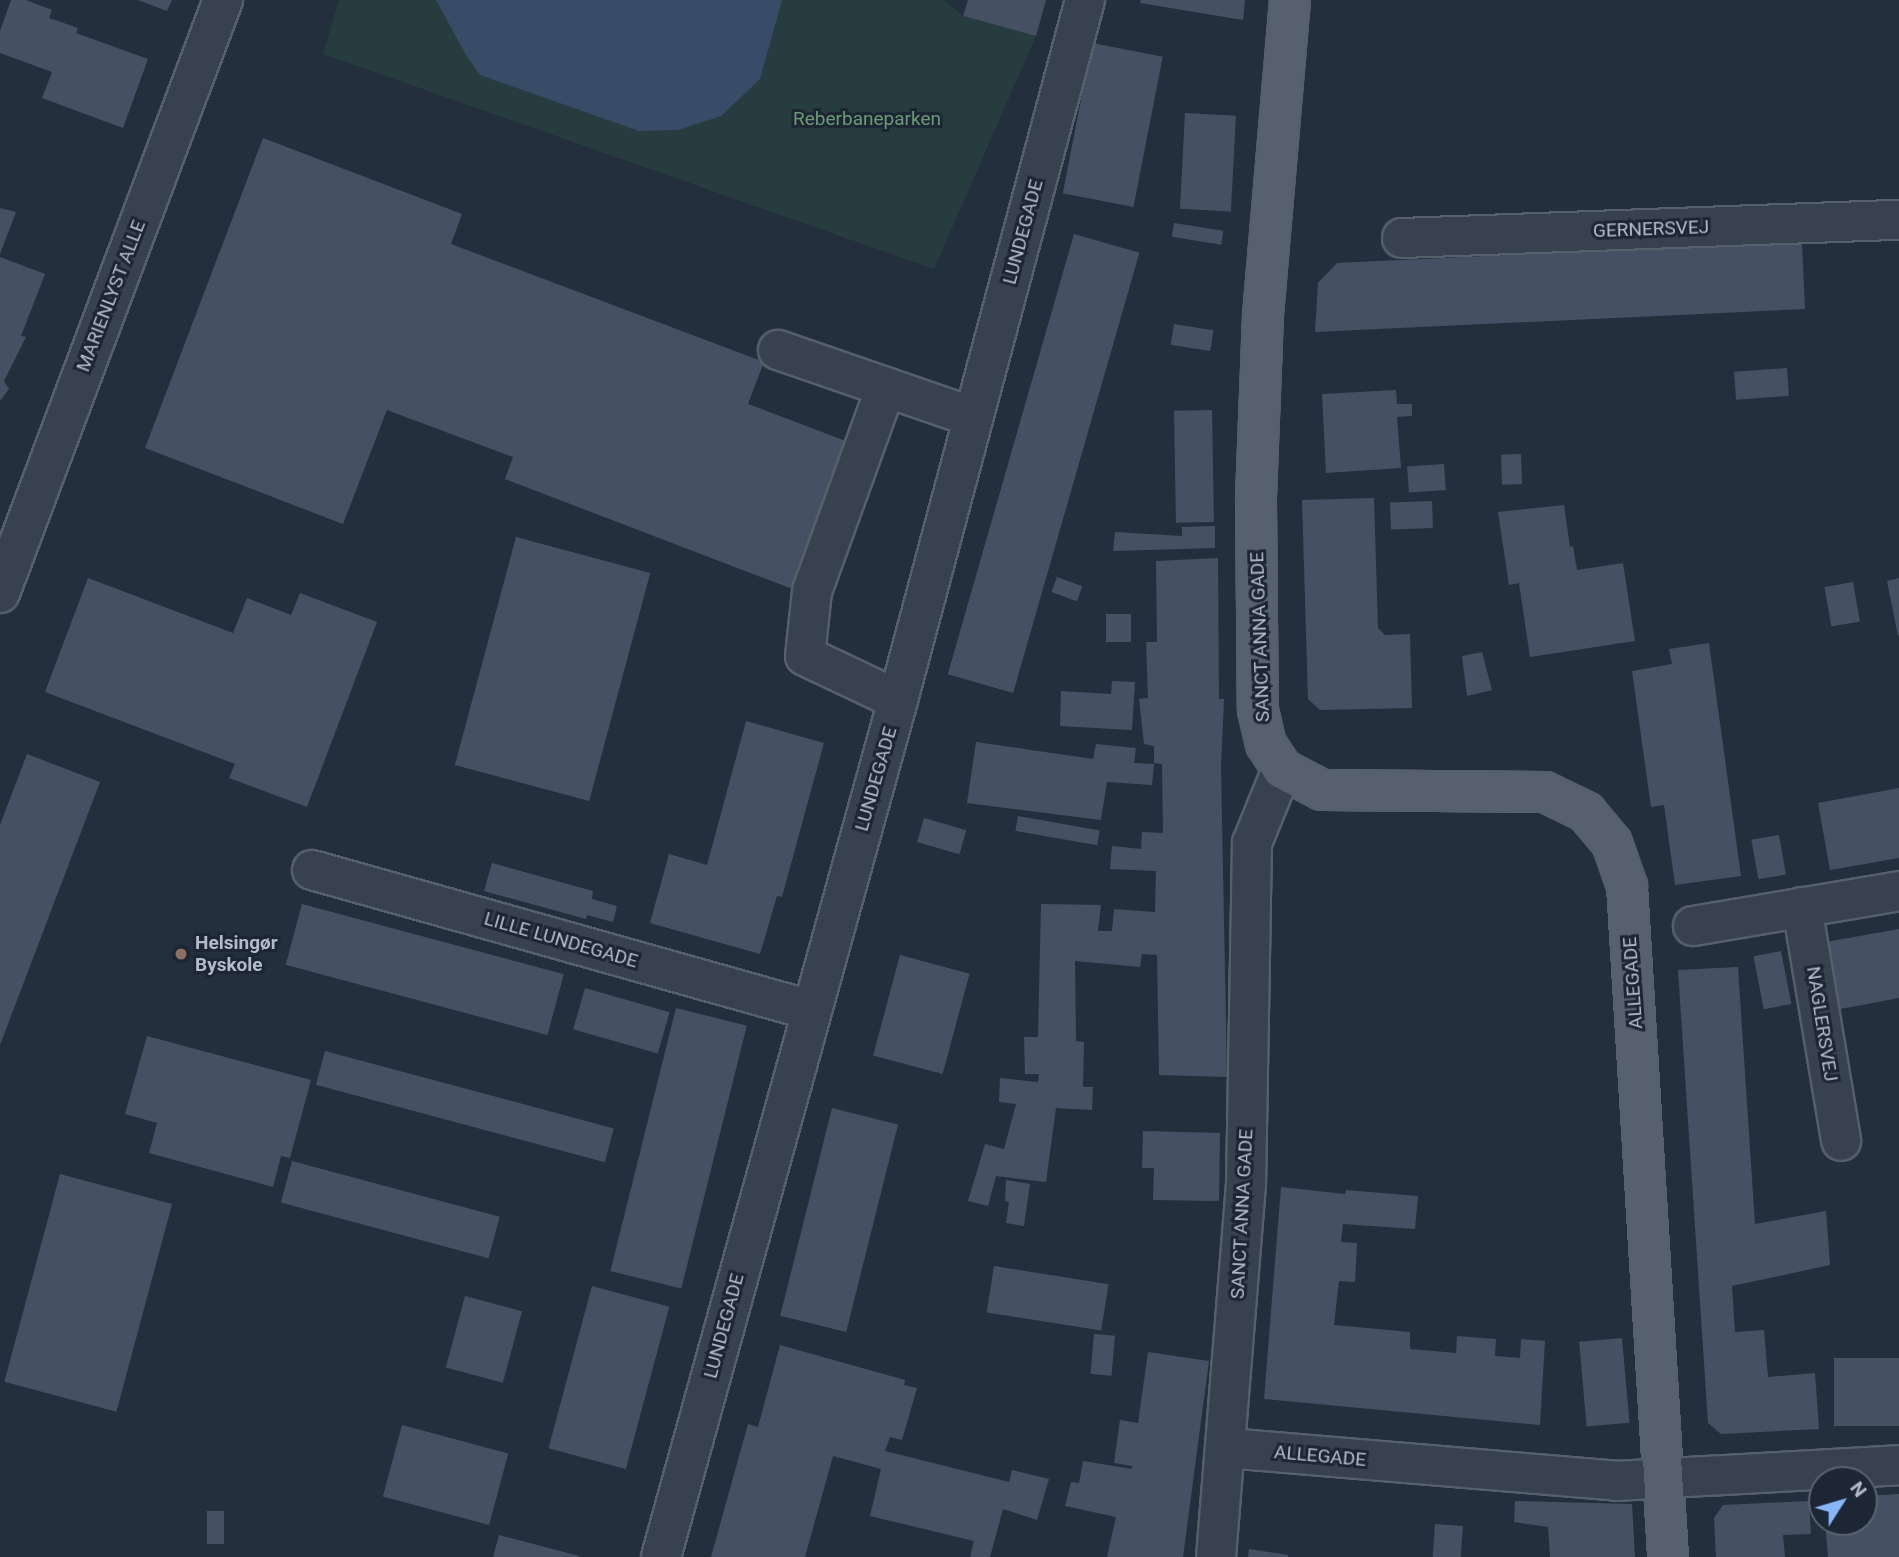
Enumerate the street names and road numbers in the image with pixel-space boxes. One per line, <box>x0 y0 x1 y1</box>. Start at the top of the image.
street label: LUNDEGADE <box>998 177 1048 287</box>
street label: GERNERSVEJ <box>1593 216 1709 242</box>
street label: MARIENLYST ALLE <box>72 217 150 375</box>
street label: SANCT ANNA GADE <box>1246 551 1274 723</box>
street label: LUNDEGADE <box>850 724 902 834</box>
street label: LILLE LUNDEGADE <box>482 907 640 973</box>
street label: ALLEGADE <box>1618 936 1648 1030</box>
street label: NAGLERSVEJ <box>1802 965 1842 1083</box>
street label: SANCT ANNA GADE <box>1226 1128 1258 1300</box>
street label: LUNDEGADE <box>699 1271 749 1381</box>
street label: ALLEGADE <box>1273 1441 1367 1471</box>

